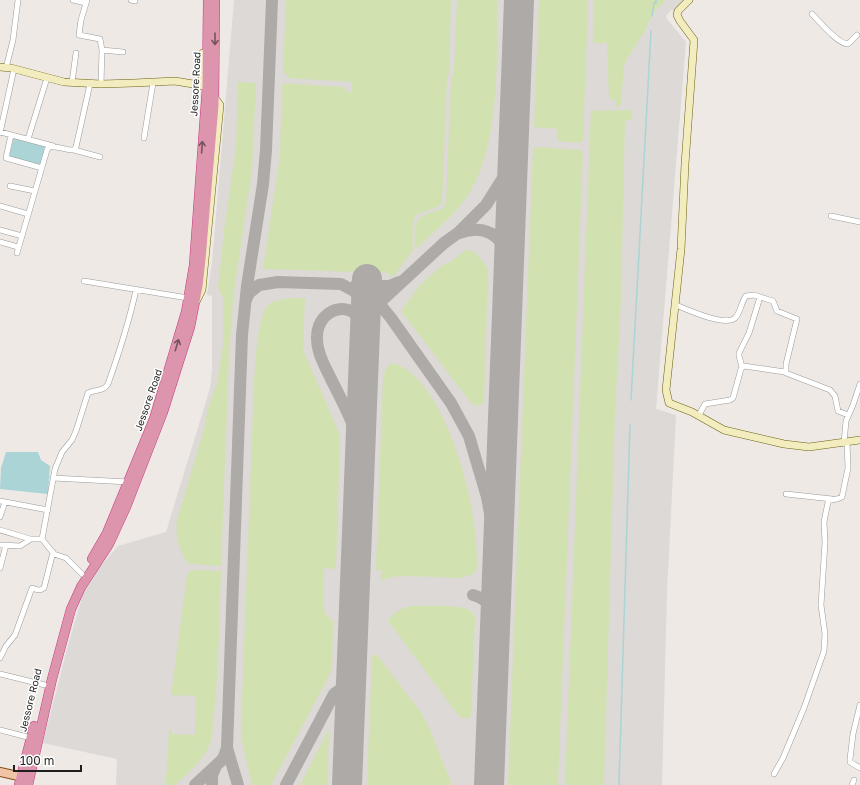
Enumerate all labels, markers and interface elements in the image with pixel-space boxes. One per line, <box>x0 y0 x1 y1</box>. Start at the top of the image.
one-way arrow <box>211 32 219 45</box>
street label: Jessore Road <box>187 51 203 117</box>
one-way arrow <box>199 141 206 154</box>
one-way arrow <box>174 339 181 352</box>
street label: Jessore Road <box>132 368 164 432</box>
street label: Jessore Road <box>16 667 44 733</box>
scale bar <box>14 747 81 773</box>
text: 100 m <box>20 753 54 768</box>

